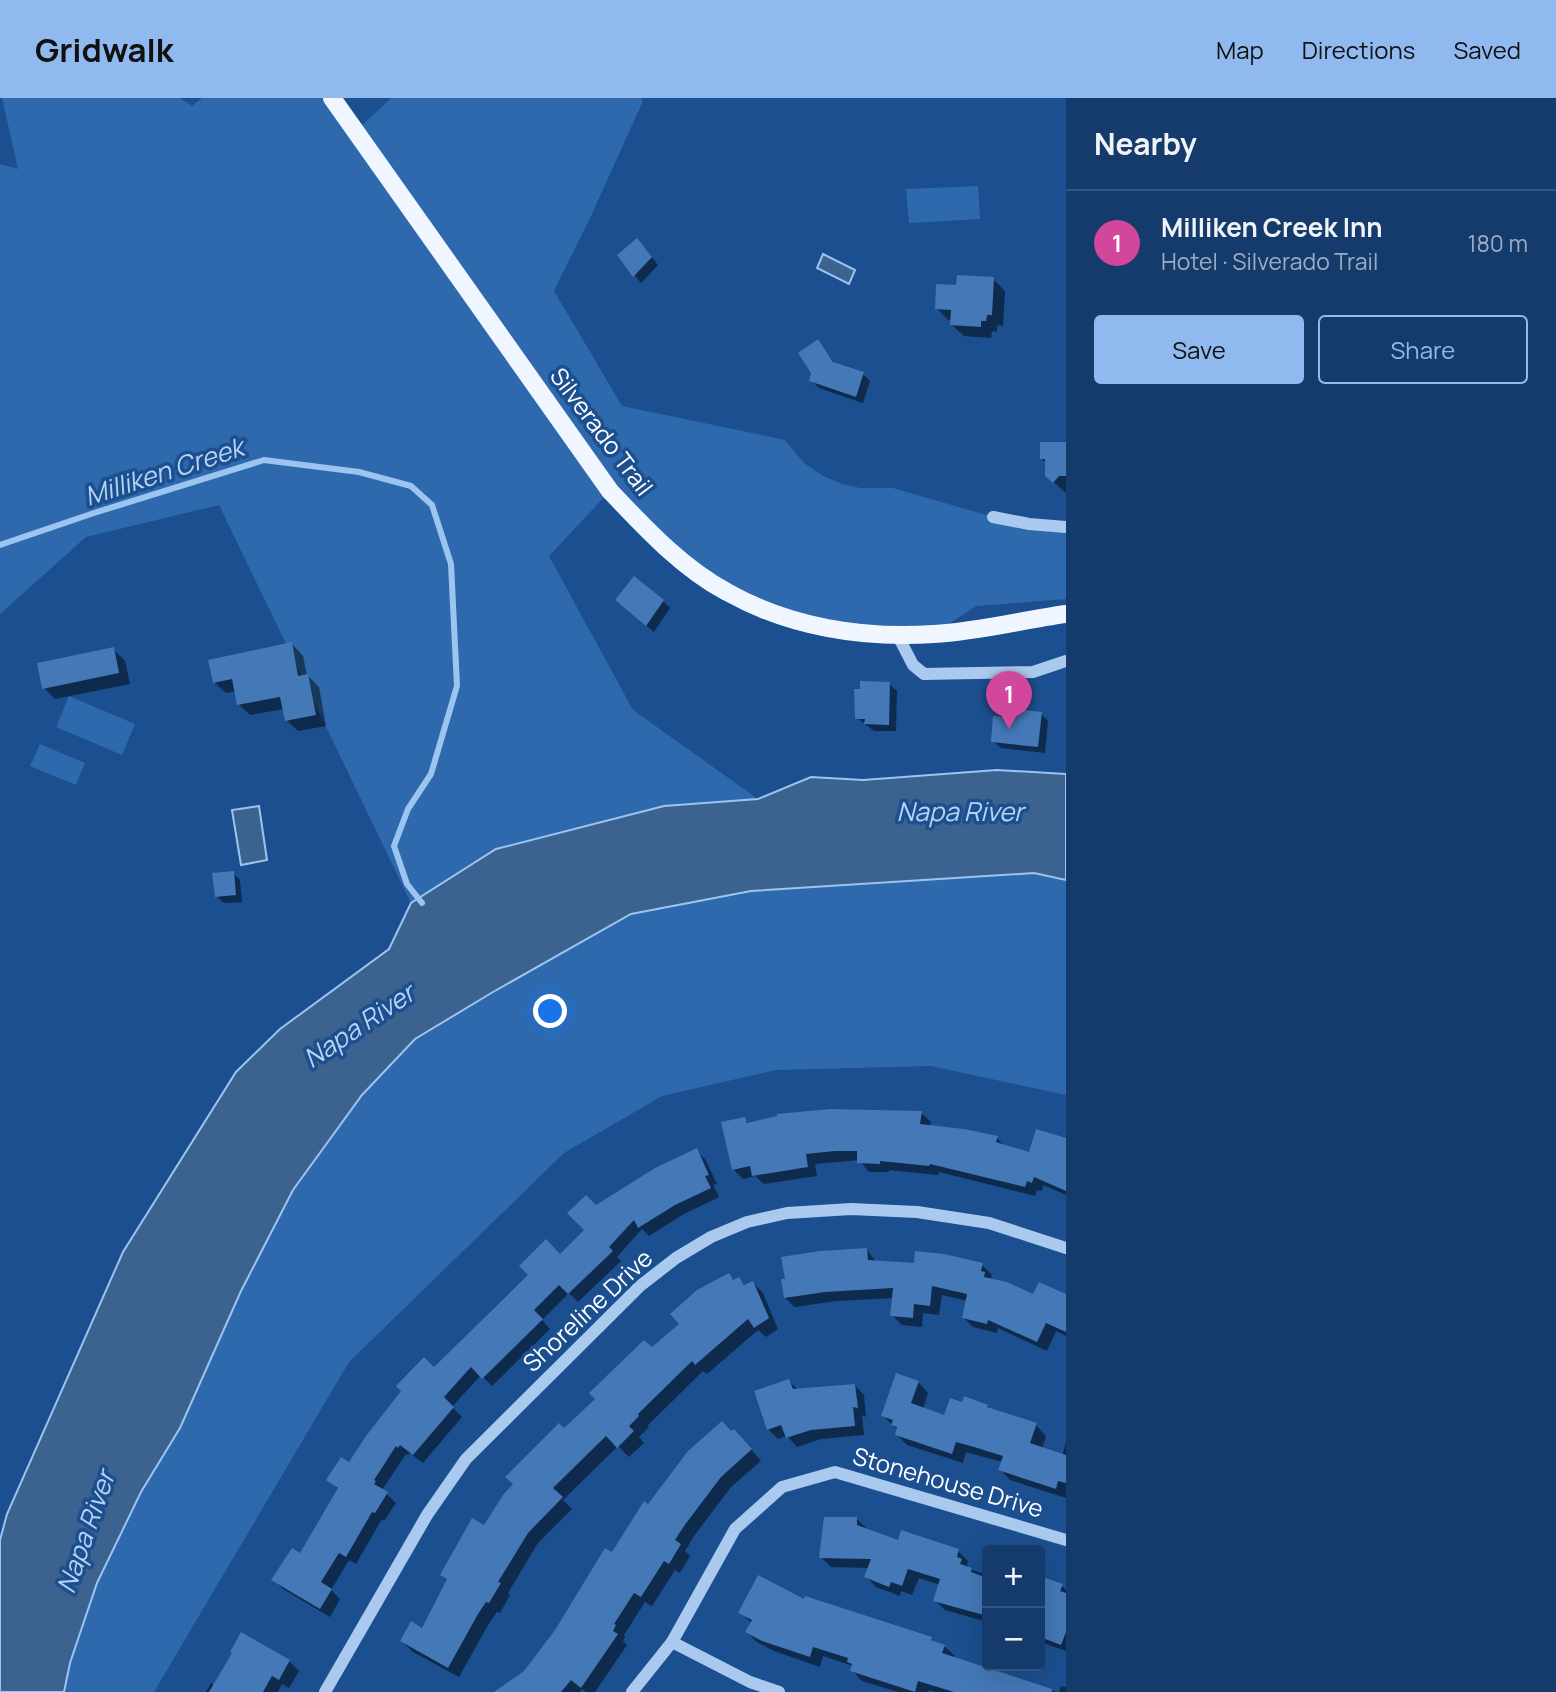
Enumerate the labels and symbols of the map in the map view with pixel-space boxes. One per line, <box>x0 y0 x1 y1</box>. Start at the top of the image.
street label: Silverado Trail <box>543 360 661 502</box>
water label: Milliken Creek <box>80 427 252 514</box>
pin: 1 <box>986 671 1032 729</box>
water label: Napa River <box>897 793 1027 829</box>
water label: Napa River <box>296 973 424 1076</box>
your location <box>533 994 567 1028</box>
street label: Shoreline Drive <box>515 1241 659 1379</box>
street label: Stonehouse Drive <box>849 1439 1047 1525</box>
water label: Napa River <box>47 1462 124 1598</box>

